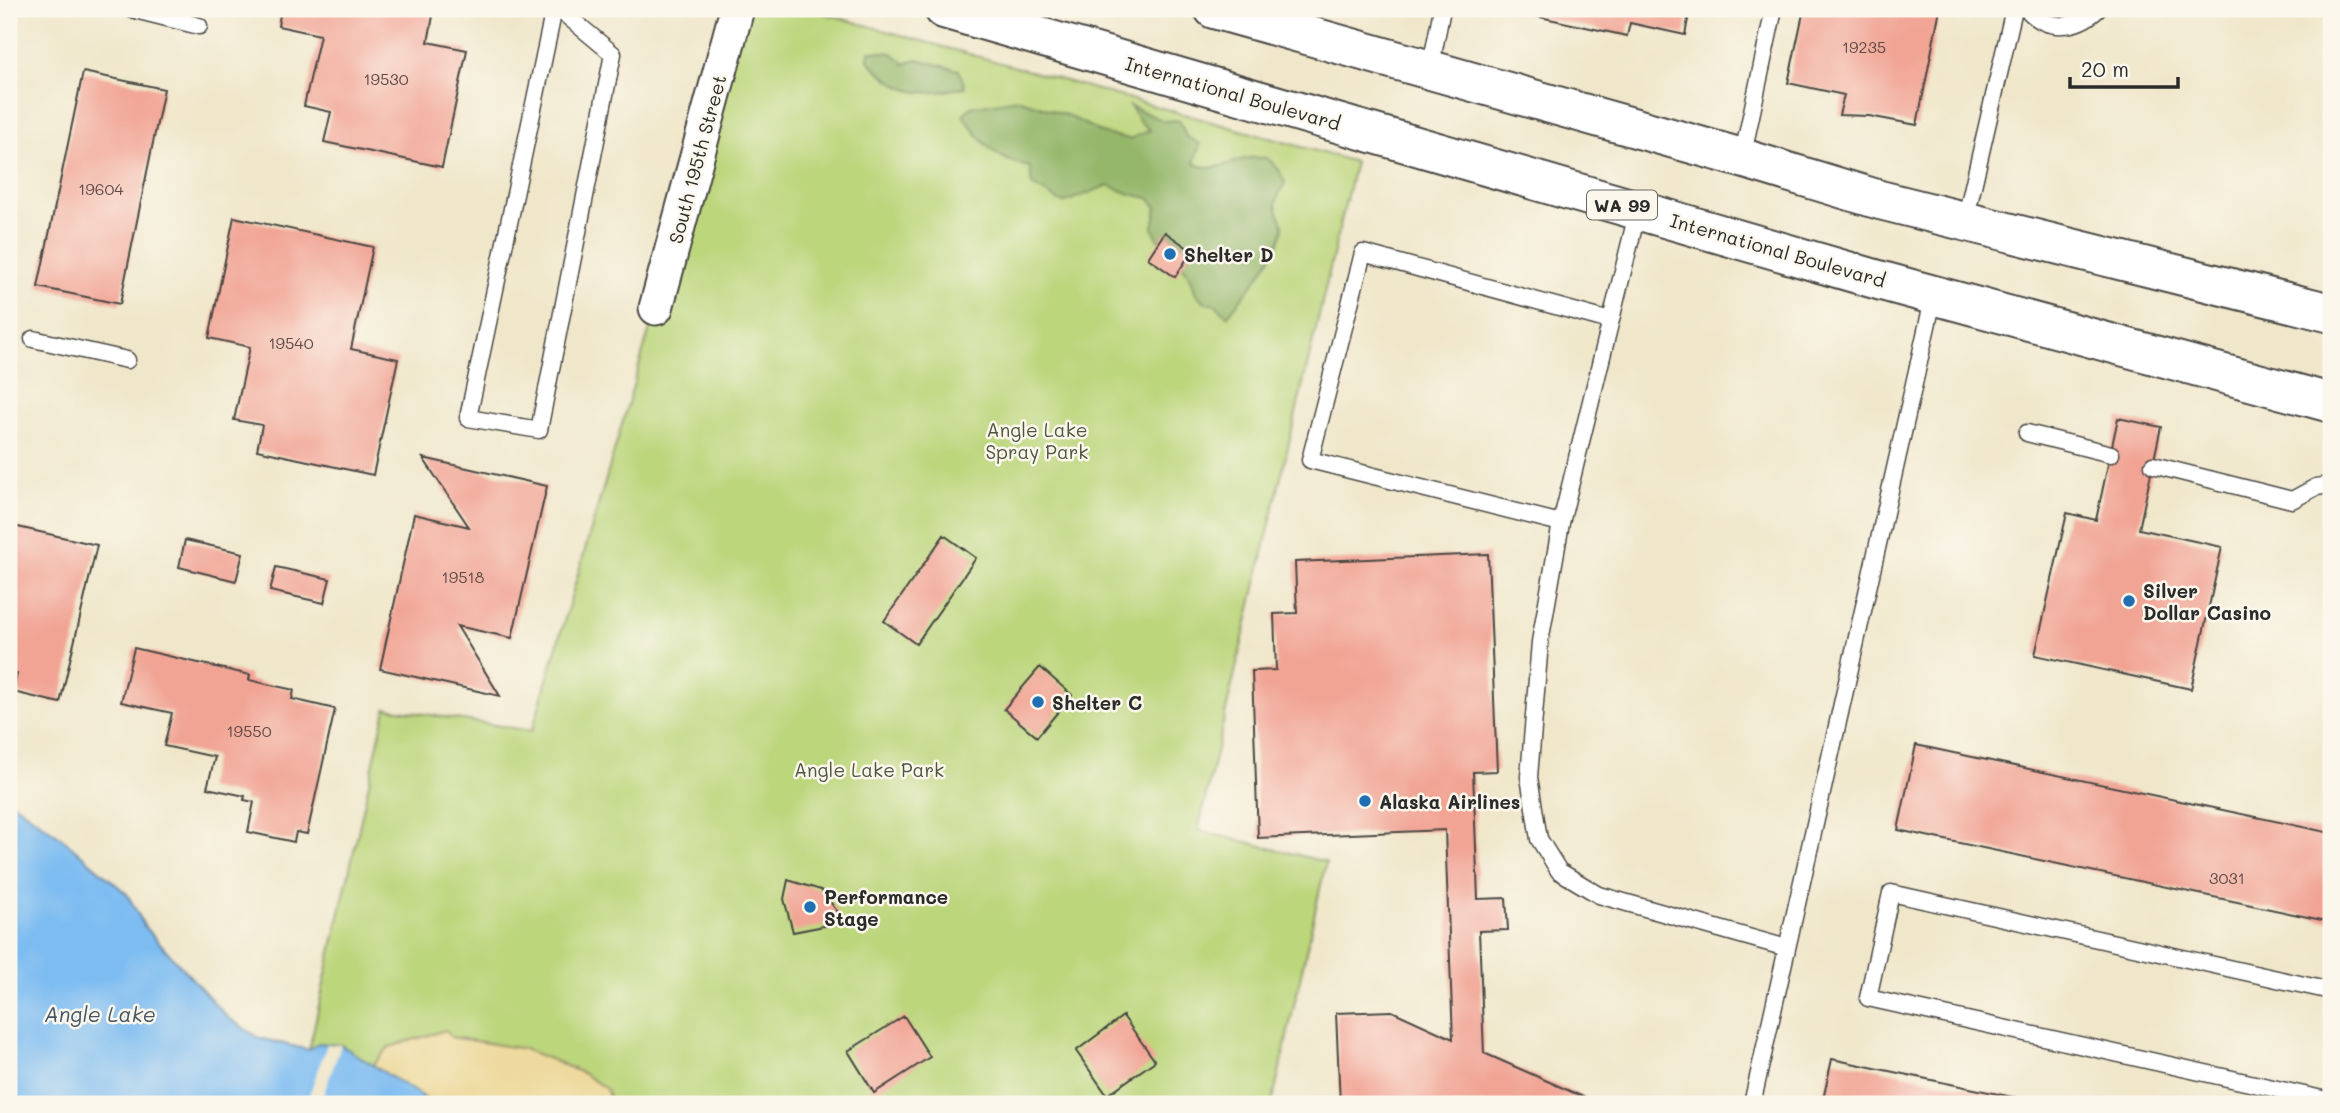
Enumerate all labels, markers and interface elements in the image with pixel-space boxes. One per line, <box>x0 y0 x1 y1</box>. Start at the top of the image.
house number: 19235 <box>1842 36 1886 57</box>
scale bar <box>2070 46 2179 90</box>
street label: International Boulevard <box>1122 50 1344 136</box>
text: 20 m <box>2081 55 2129 82</box>
house number: 19530 <box>363 68 409 89</box>
street label: South 195th Street <box>662 72 732 246</box>
house number: 19604 <box>78 178 124 199</box>
road number: WA 99 <box>1587 190 1657 220</box>
street label: International Boulevard <box>1667 207 1889 293</box>
place label: Shelter D <box>1184 242 1274 267</box>
marker: Shelter D <box>1162 246 1178 262</box>
house number: 19540 <box>268 332 314 353</box>
park label: Angle Lake Spray Park <box>986 417 1088 464</box>
house number: 19518 <box>442 566 485 587</box>
place label: Silver Dollar Casino <box>2143 578 2271 625</box>
marker: Silver Dollar Casino <box>2121 593 2137 609</box>
place label: Shelter C <box>1052 690 1142 715</box>
marker: Shelter C <box>1030 694 1046 710</box>
house number: 19550 <box>226 720 272 741</box>
park label: Angle Lake Park <box>794 757 944 782</box>
place label: Alaska Airlines <box>1379 789 1520 814</box>
marker: Alaska Airlines <box>1357 793 1373 809</box>
house number: 3031 <box>2209 867 2245 888</box>
place label: Performance Stage <box>824 884 948 931</box>
marker: Performance Stage <box>802 899 818 915</box>
water label: Angle Lake <box>44 1000 156 1027</box>

